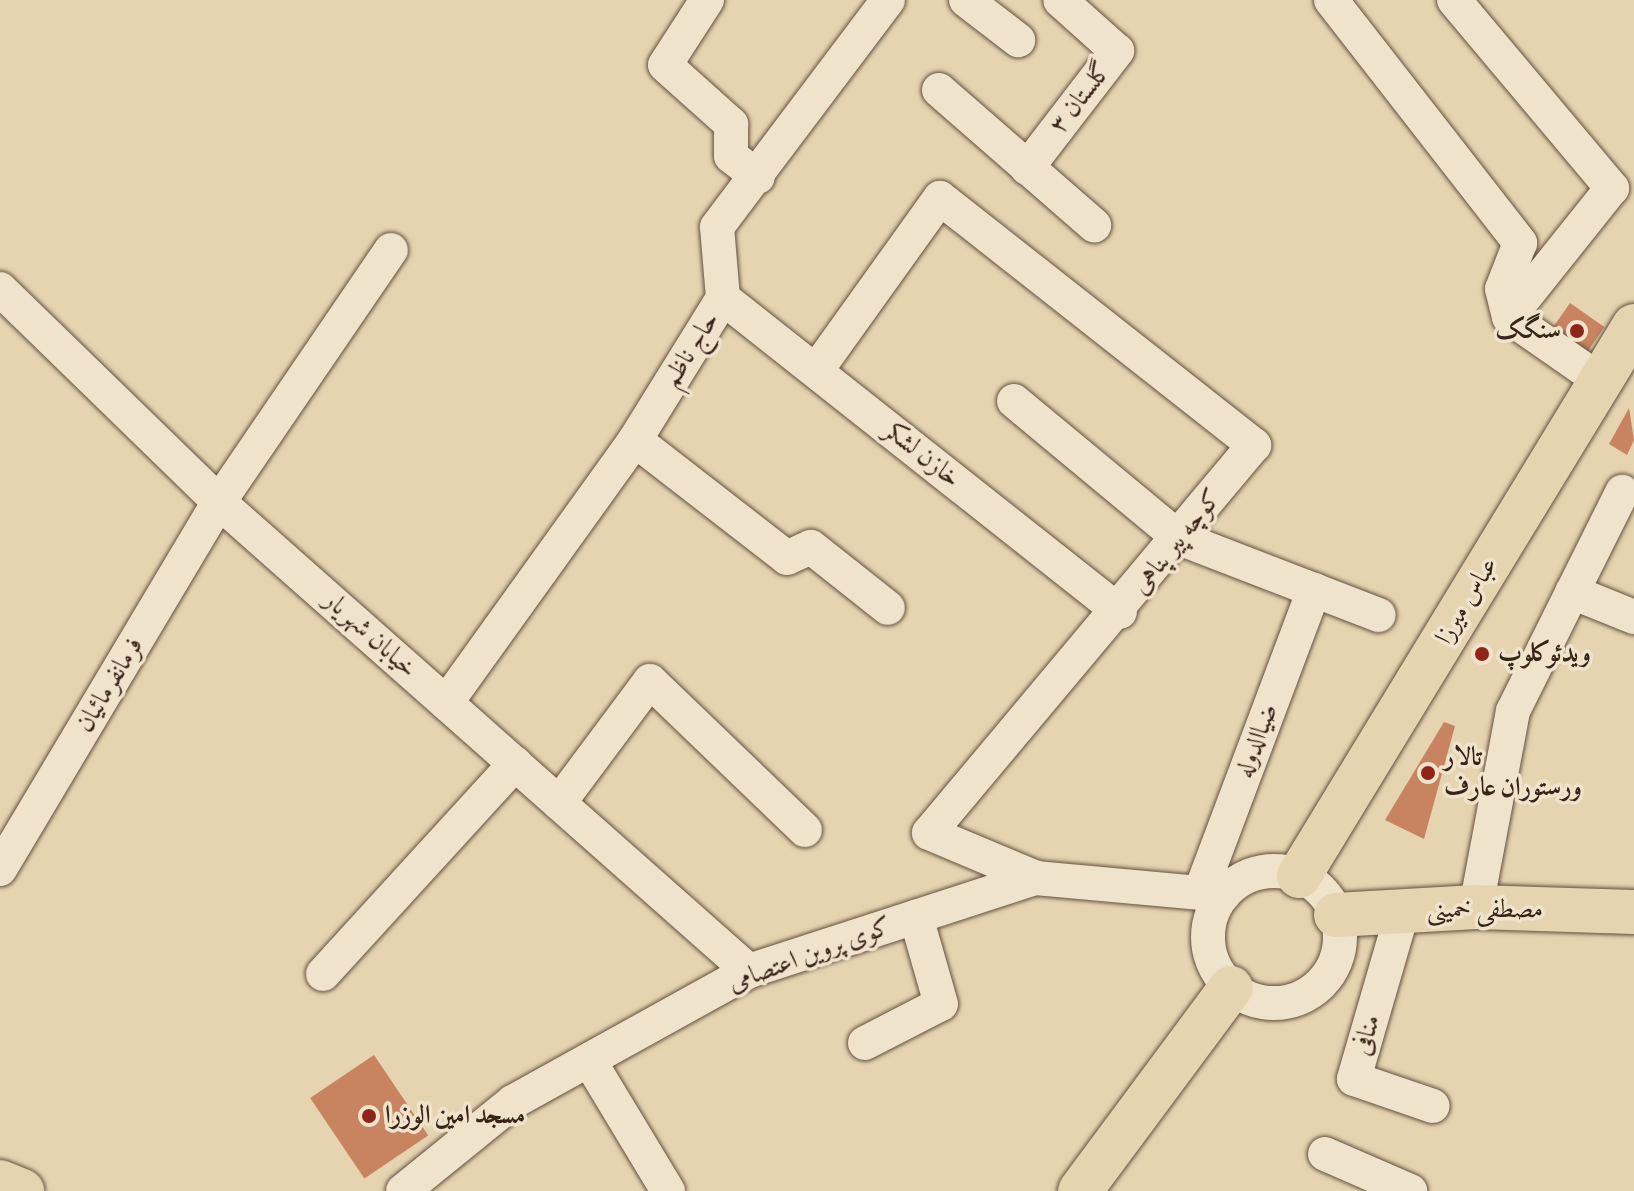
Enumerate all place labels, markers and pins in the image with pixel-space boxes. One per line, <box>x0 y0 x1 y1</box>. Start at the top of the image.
place label: سنگک <box>1495 315 1561 347</box>
marker: سنگک <box>1568 322 1586 340</box>
place label: ویدئوکلوپ <box>1498 638 1591 670</box>
marker: ویدئوکلوپ <box>1473 645 1491 663</box>
place label: تالار ورستوران عارف <box>1444 742 1582 804</box>
marker: تالار ورستوران عارف <box>1419 764 1437 782</box>
place label: مسجد امین الوزرا <box>385 1100 525 1132</box>
marker: مسجد امین الوزرا <box>360 1107 378 1125</box>

